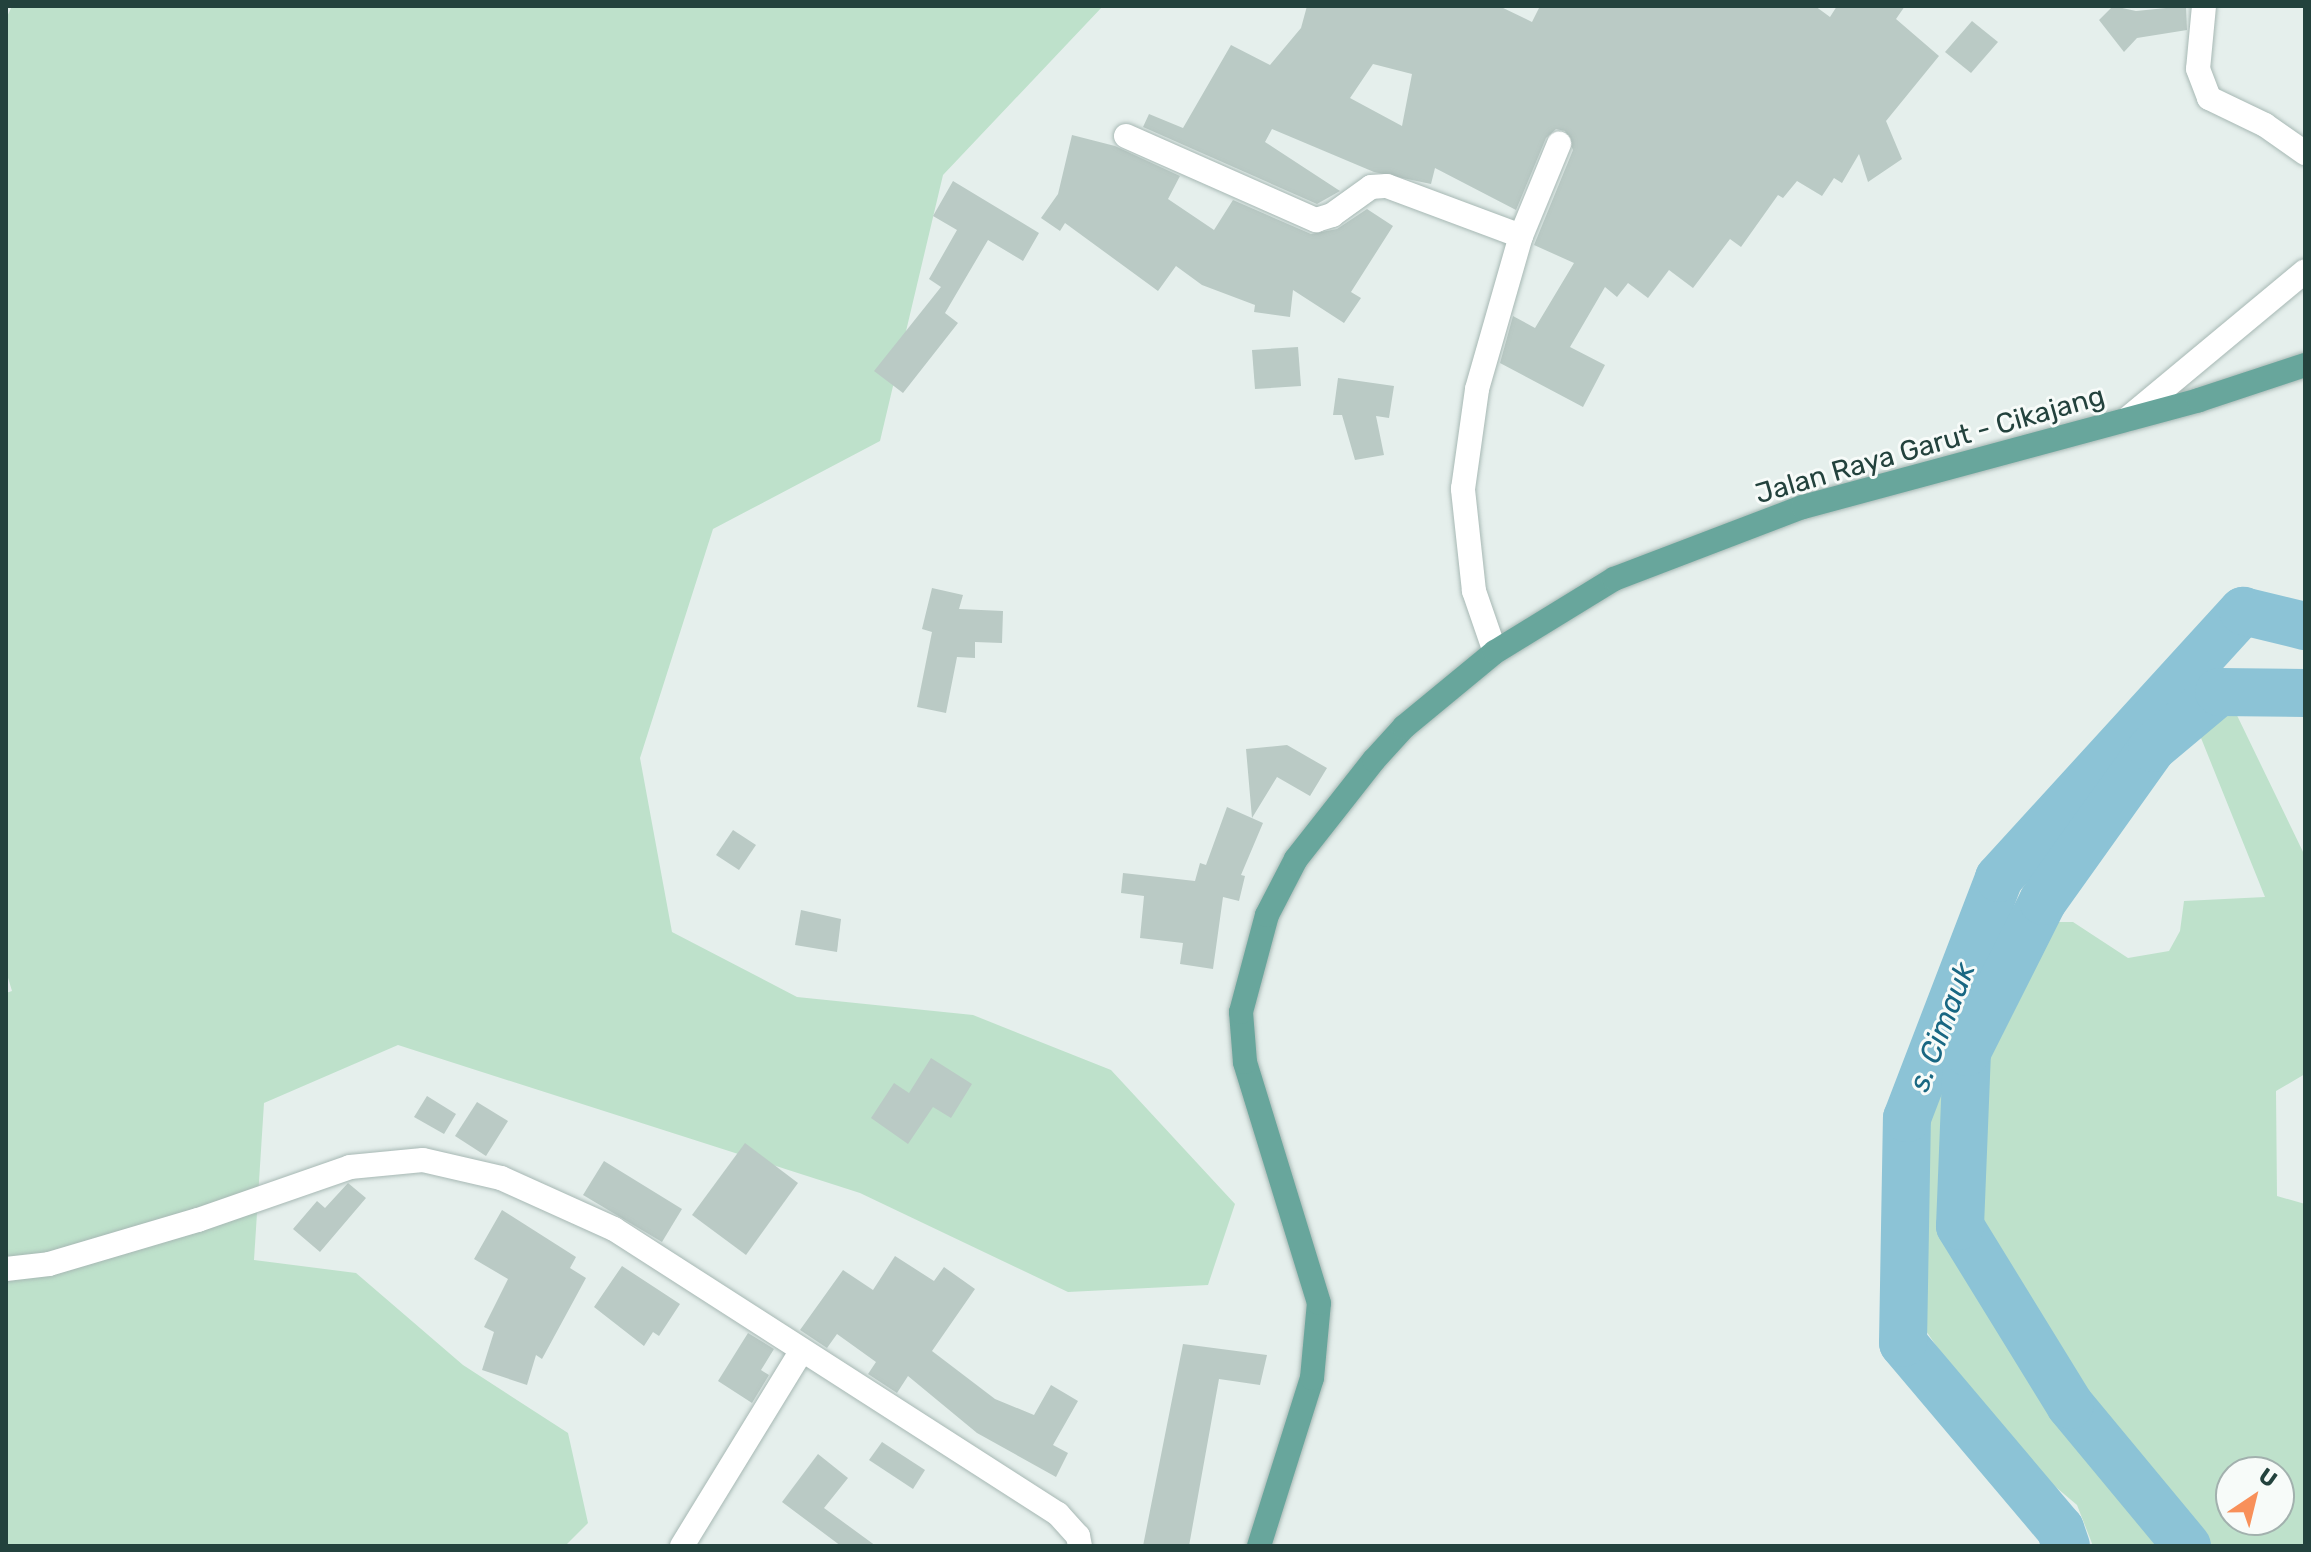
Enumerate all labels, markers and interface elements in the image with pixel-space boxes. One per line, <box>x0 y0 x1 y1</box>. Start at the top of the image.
street label: Jalan Raya Garut - Cikajang <box>1752 379 2108 511</box>
water label: s. Cimauk <box>1901 957 1983 1097</box>
north arrow <box>2215 1456 2295 1536</box>
text: U <box>2254 1462 2282 1493</box>

